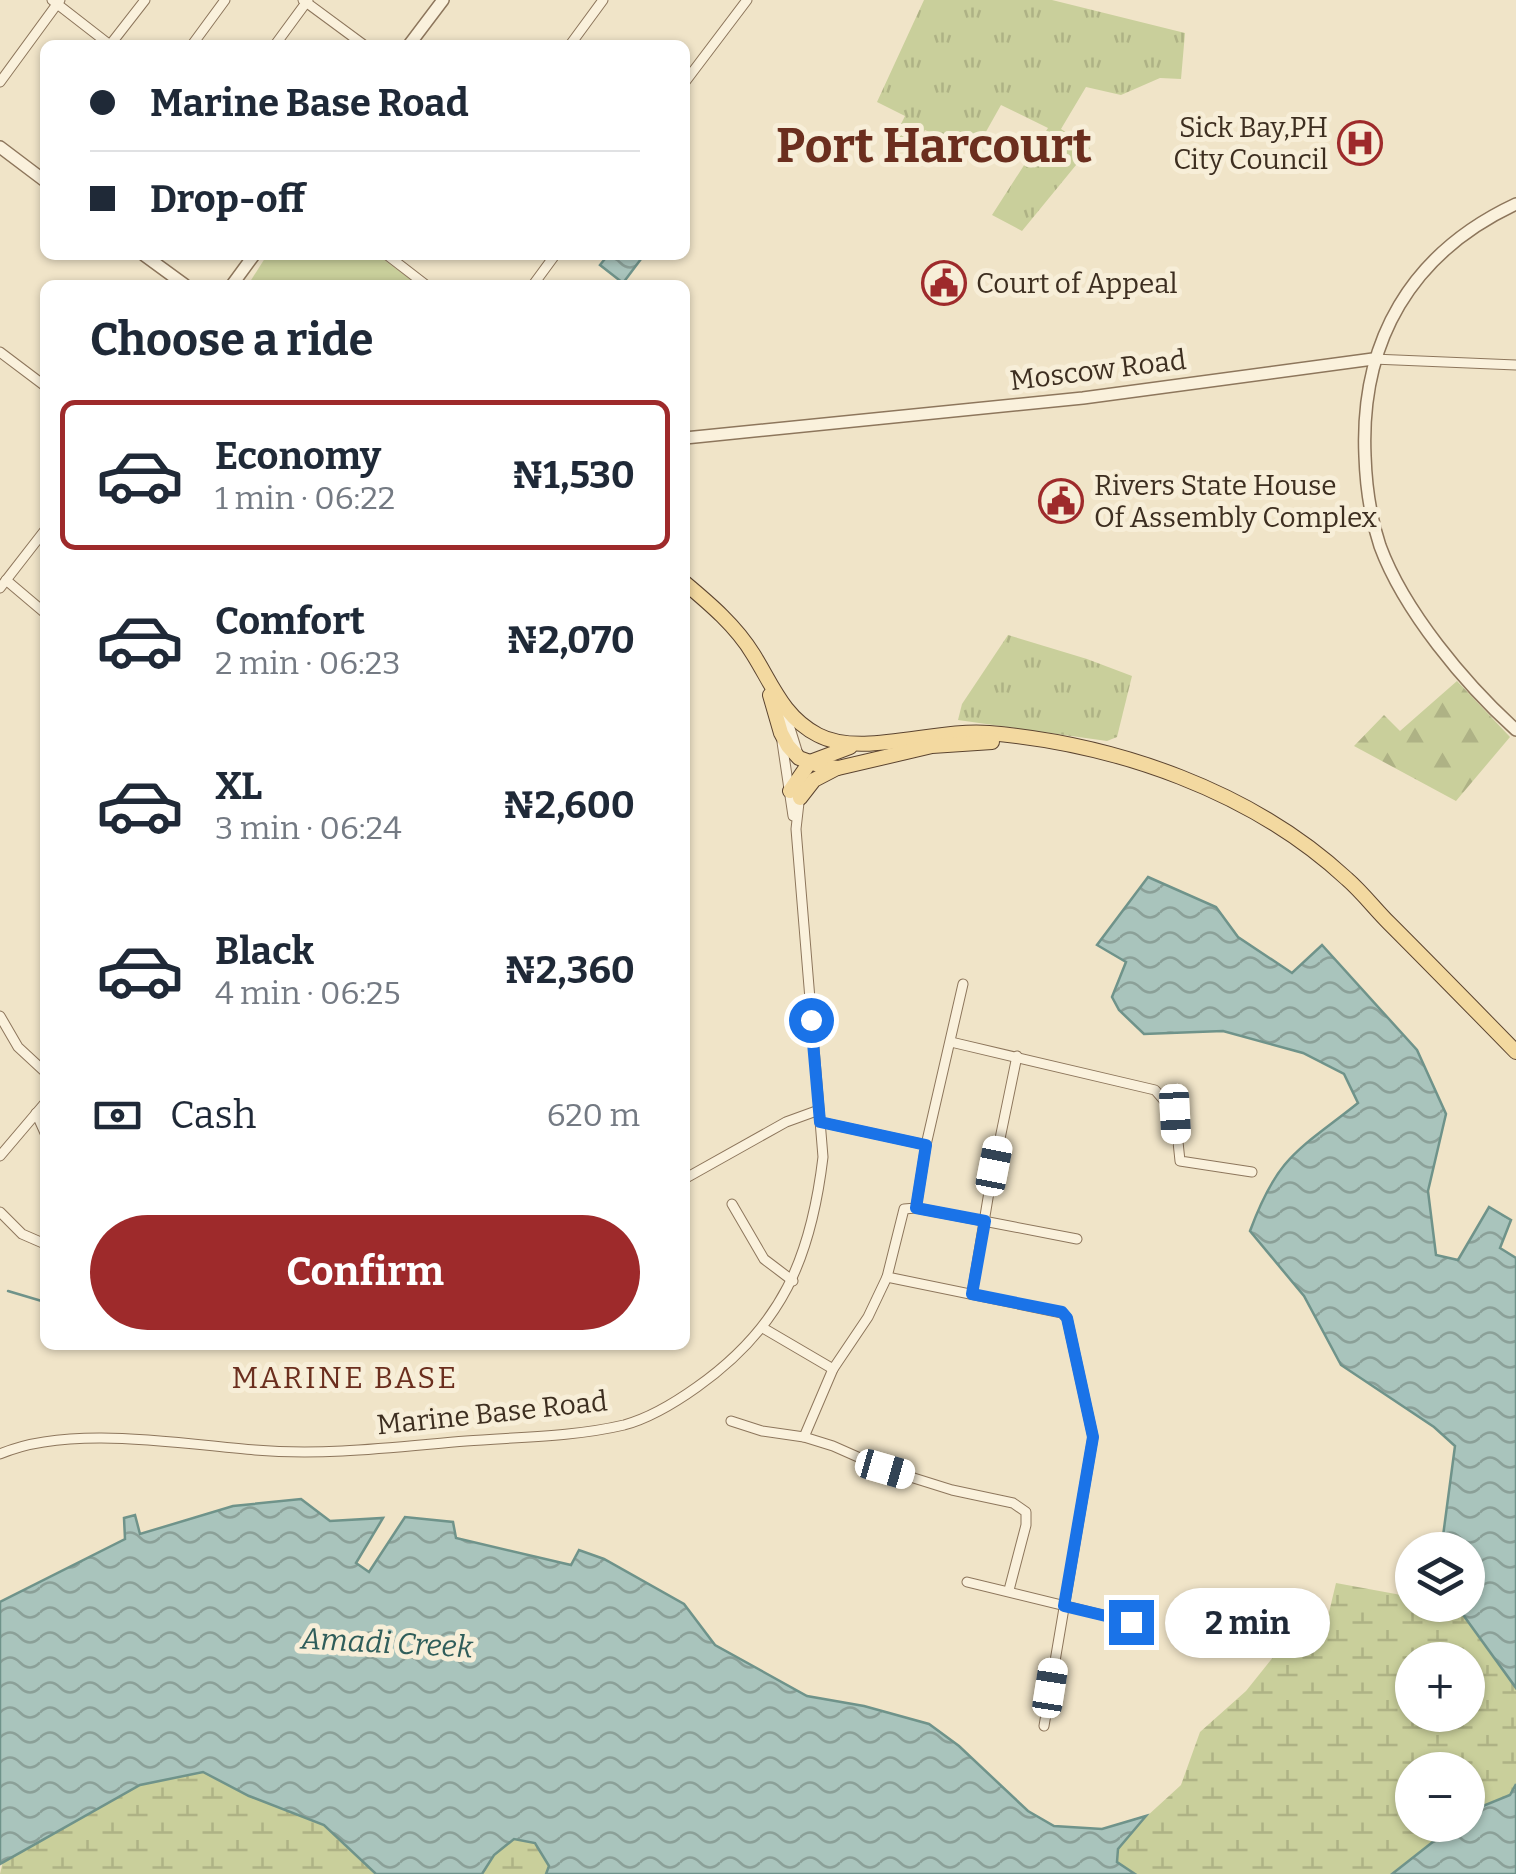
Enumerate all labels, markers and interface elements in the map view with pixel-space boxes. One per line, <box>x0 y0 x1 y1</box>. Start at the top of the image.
text: Marine Base Road <box>150 80 469 126</box>
place label: Sick Bay,PH City Council <box>1173 111 1328 176</box>
district label: Port Harcourt <box>776 117 1092 175</box>
hospital icon: Sick Bay,PH City Council <box>1337 120 1383 166</box>
text: Drop-off <box>150 176 305 222</box>
public building icon: Court of Appeal <box>921 260 967 306</box>
place label: Court of Appeal <box>976 267 1178 300</box>
text: Choose a ride <box>90 313 373 367</box>
street label: Moscow Road <box>1008 343 1188 397</box>
icon: car <box>95 430 185 520</box>
text: Economy <box>215 433 381 479</box>
text: ₦1,530 <box>511 452 635 498</box>
place label: Rivers State House Of Assembly Complex <box>1094 469 1377 534</box>
public building icon: Rivers State House Of Assembly Complex <box>1038 478 1084 524</box>
text: 1 min · 06:22 <box>215 479 395 517</box>
icon: car <box>95 595 185 685</box>
text: Comfort <box>215 598 365 644</box>
text: ₦2,070 <box>506 617 635 663</box>
text: 2 min · 06:23 <box>215 644 400 682</box>
icon: car <box>95 760 185 850</box>
text: XL <box>215 763 262 809</box>
text: ₦2,600 <box>503 782 635 828</box>
text: 3 min · 06:24 <box>215 809 402 847</box>
icon: car <box>95 925 185 1015</box>
text: Black <box>215 928 314 974</box>
text: ₦2,360 <box>504 947 635 993</box>
text: 4 min · 06:25 <box>215 974 401 1012</box>
route start <box>789 998 834 1043</box>
car <box>1158 1083 1192 1145</box>
icon: cash <box>90 1088 145 1143</box>
text: Cash <box>170 1092 256 1138</box>
text: 620 m <box>547 1096 640 1134</box>
car <box>974 1134 1014 1198</box>
button: Confirm <box>90 1215 640 1330</box>
district label: MARINE BASE <box>231 1360 459 1396</box>
street label: Marine Base Road <box>375 1384 609 1442</box>
car <box>852 1446 918 1492</box>
map controls <box>1395 1532 1485 1842</box>
button: layers <box>1395 1532 1485 1622</box>
callout: 2 min <box>1166 1587 1331 1657</box>
route end <box>1109 1600 1154 1645</box>
text: 2 min <box>1205 1604 1290 1642</box>
water label: Amadi Creek <box>298 1620 475 1666</box>
button: + <box>1395 1642 1485 1732</box>
car <box>1030 1656 1070 1720</box>
button: − <box>1395 1752 1485 1842</box>

